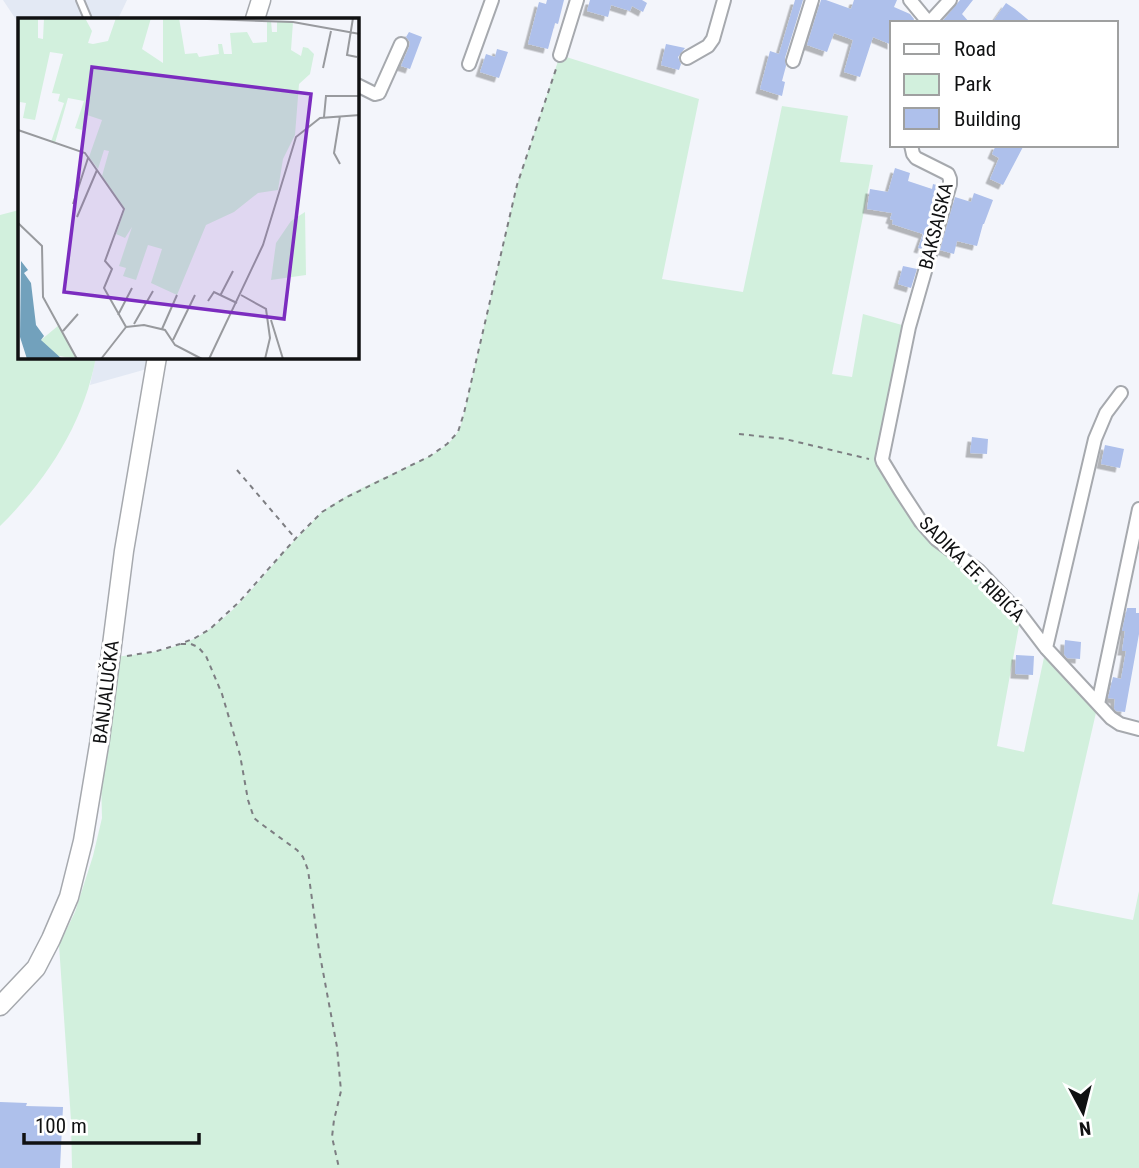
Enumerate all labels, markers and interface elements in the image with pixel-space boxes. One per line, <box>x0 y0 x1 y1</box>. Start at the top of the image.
inset map <box>18 18 359 359</box>
legend <box>890 21 1118 147</box>
text: Road <box>954 37 996 61</box>
text: Park <box>954 72 992 96</box>
text: Building <box>954 107 1021 131</box>
street label: BAKSAISKA <box>914 180 958 272</box>
street label: SADIKA EF. RIBIĆA <box>915 512 1029 626</box>
street label: BANJALUČKA <box>88 639 124 745</box>
north arrow <box>1048 1077 1118 1147</box>
scale bar <box>24 1102 200 1146</box>
text: 100 m <box>35 1114 87 1138</box>
text: N <box>1078 1116 1092 1141</box>

